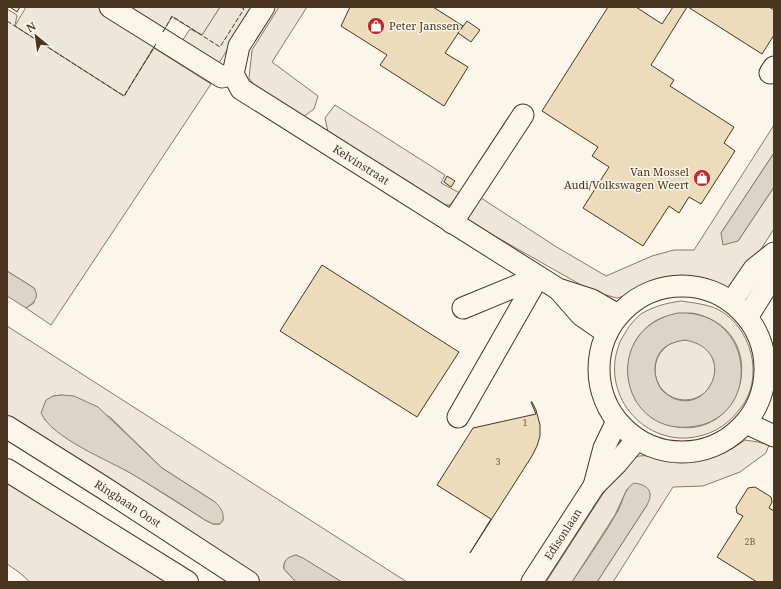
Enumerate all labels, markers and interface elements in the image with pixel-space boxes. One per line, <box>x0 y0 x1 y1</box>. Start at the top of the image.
north arrow <box>16 16 56 56</box>
shop icon: Peter Janssen <box>366 16 386 36</box>
text: N <box>23 18 39 35</box>
place label: Peter Janssen <box>389 18 459 33</box>
street label: Kelvinstraat <box>330 141 393 188</box>
place label: Van Mossel Audi/Volkswagen Weert <box>564 164 690 192</box>
shop icon: Van Mossel Audi/Volkswagen Weert <box>692 168 712 188</box>
house number: 1 <box>522 416 528 429</box>
house number: 3 <box>495 455 501 468</box>
street label: Ringbaan Oost <box>92 476 164 530</box>
street label: Edisonlaan <box>540 505 585 562</box>
house number: 2B <box>745 535 756 548</box>

